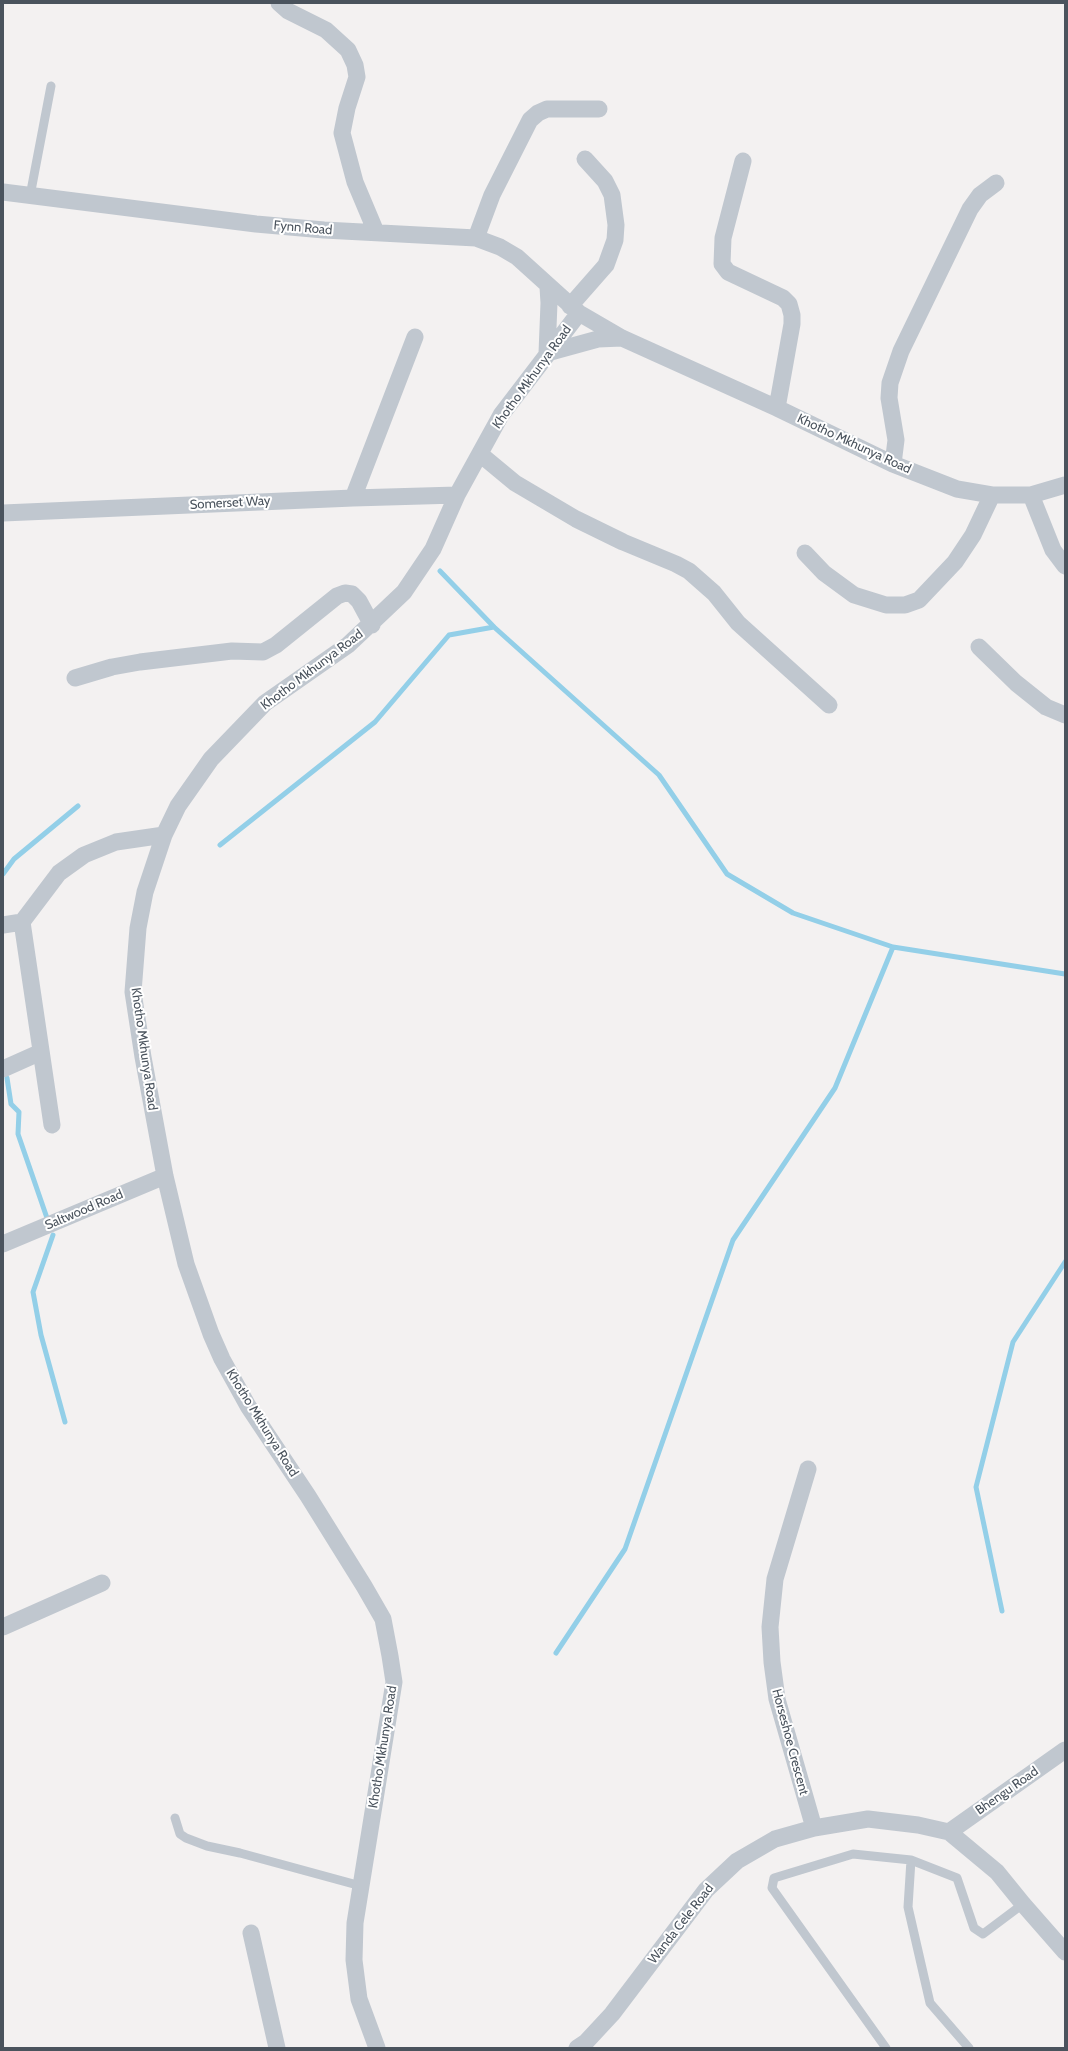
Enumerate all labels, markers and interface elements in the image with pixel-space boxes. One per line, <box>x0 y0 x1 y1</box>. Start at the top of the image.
street label: Fynn Road <box>273 218 333 238</box>
street label: Khotho Mkhunya Road <box>489 322 575 432</box>
street label: Khotho Mkhunya Road <box>795 411 913 477</box>
street label: Somerset Way <box>189 493 271 513</box>
street label: Khotho Mkhunya Road <box>258 626 366 714</box>
street label: Khotho Mkhunya Road <box>128 987 160 1111</box>
street label: Saltwood Road <box>43 1187 125 1233</box>
street label: Khotho Mkhunya Road <box>223 1366 301 1480</box>
street label: Khotho Mkhunya Road <box>366 1685 400 1809</box>
street label: Horseshoe Crescent <box>768 1687 812 1797</box>
street label: Bhengu Road <box>973 1764 1041 1818</box>
street label: Wanda Cele Road <box>645 1881 717 1967</box>

